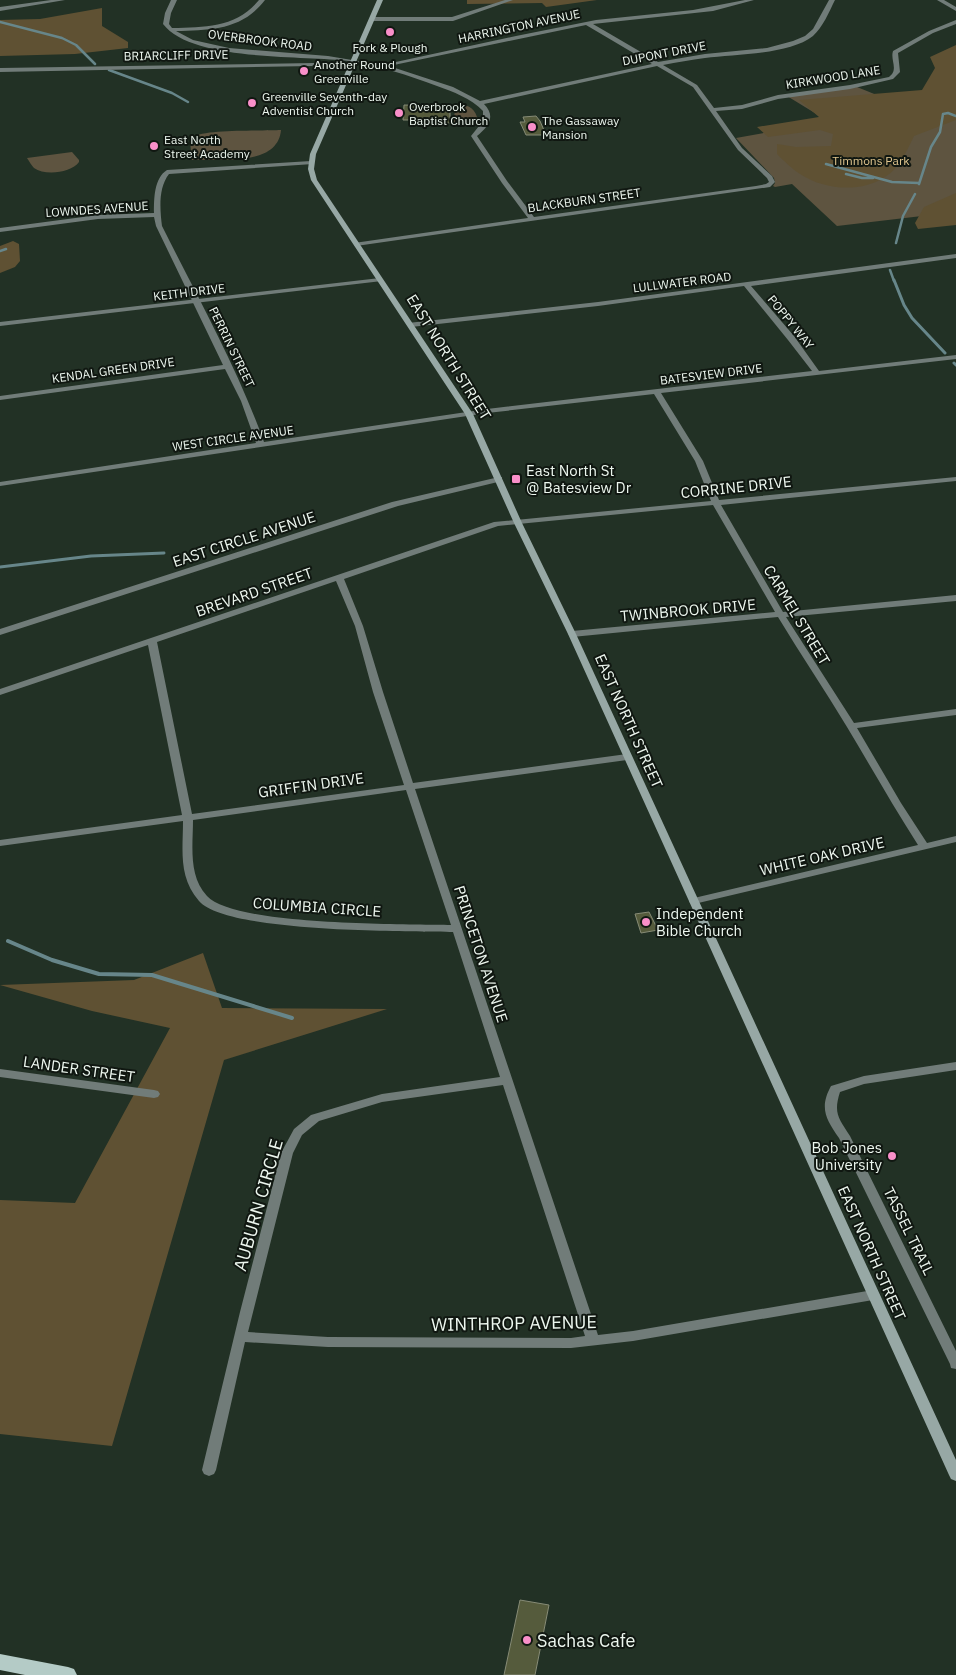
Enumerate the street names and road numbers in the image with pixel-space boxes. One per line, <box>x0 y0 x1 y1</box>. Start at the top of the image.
street label: HARRINGTON AVENUE <box>457 6 581 46</box>
street label: OVERBROOK ROAD <box>207 26 313 54</box>
street label: DUPONT DRIVE <box>621 38 707 68</box>
street label: BRIARCLIFF DRIVE <box>123 47 229 63</box>
street label: KIRKWOOD LANE <box>785 62 881 92</box>
street label: BLACKBURN STREET <box>527 185 642 215</box>
street label: LOWNDES AVENUE <box>45 198 149 220</box>
street label: LULLWATER ROAD <box>632 269 732 295</box>
street label: KEITH DRIVE <box>152 280 226 304</box>
street label: EAST NORTH STREET <box>403 290 496 424</box>
street label: POPPY WAY <box>765 292 817 352</box>
street label: PERRIN STREET <box>206 304 258 390</box>
street label: KENDAL GREEN DRIVE <box>51 354 175 386</box>
street label: BATESVIEW DRIVE <box>659 360 763 388</box>
street label: WEST CIRCLE AVENUE <box>171 422 295 454</box>
street label: CORRINE DRIVE <box>680 472 792 502</box>
street label: EAST CIRCLE AVENUE <box>170 507 318 571</box>
street label: CARMEL STREET <box>760 562 835 669</box>
street label: BREVARD STREET <box>193 563 315 621</box>
street label: TWINBROOK DRIVE <box>620 595 756 625</box>
street label: EAST NORTH STREET <box>591 651 667 791</box>
street label: GRIFFIN DRIVE <box>257 768 365 802</box>
street label: WHITE OAK DRIVE <box>758 832 886 880</box>
street label: PRINCETON AVENUE <box>450 883 512 1025</box>
street label: COLUMBIA CIRCLE <box>252 893 382 921</box>
street label: LANDER STREET <box>22 1052 137 1086</box>
street label: AUBURN CIRCLE <box>228 1136 288 1274</box>
street label: EAST NORTH STREET <box>834 1183 910 1323</box>
street label: TASSEL TRAIL <box>880 1184 939 1279</box>
street label: WINTHROP AVENUE <box>431 1310 597 1336</box>

